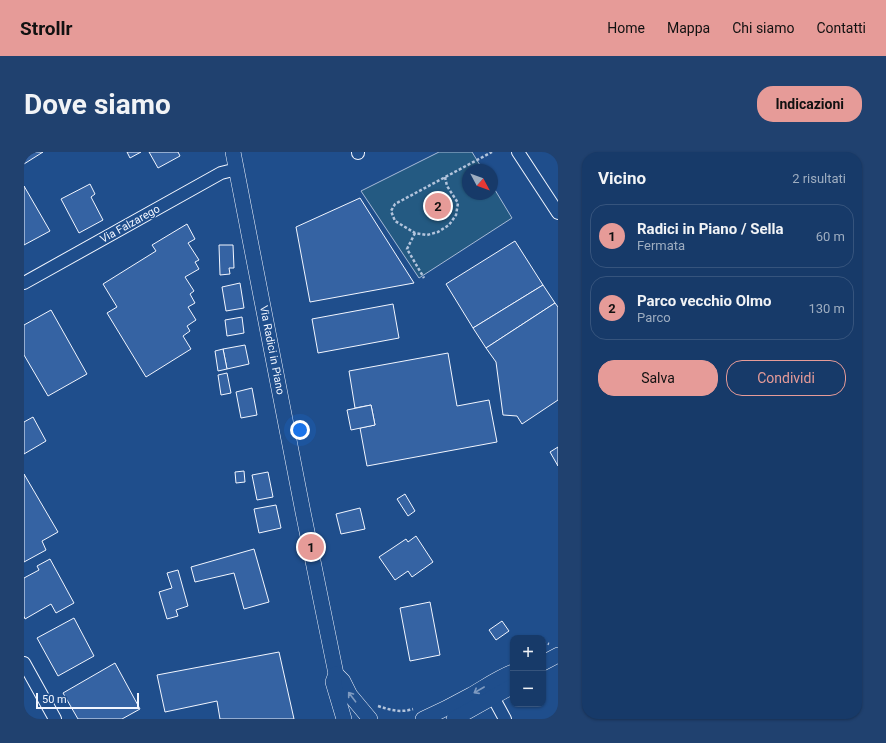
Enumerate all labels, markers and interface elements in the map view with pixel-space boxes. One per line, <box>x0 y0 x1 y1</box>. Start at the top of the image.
text: Strollr <box>20 17 73 40</box>
text: Home <box>607 20 645 36</box>
text: Mappa <box>667 20 710 36</box>
text: Chi siamo <box>732 20 794 36</box>
text: Contatti <box>816 20 866 36</box>
button: Indicazioni <box>757 86 862 122</box>
text: Dove siamo <box>24 88 171 121</box>
north arrow <box>462 164 498 200</box>
text: Vicino <box>598 168 646 188</box>
text: 2 risultati <box>792 171 846 186</box>
pin: 2 <box>425 191 451 221</box>
street label: Via Falzarego <box>98 202 162 246</box>
text: Radici in Piano / Sella <box>637 220 784 238</box>
text: 1 <box>608 229 616 244</box>
text: 60 m <box>816 229 845 244</box>
text: Fermata <box>637 238 685 253</box>
text: Parco vecchio Olmo <box>637 292 772 310</box>
text: 2 <box>608 301 616 316</box>
text: 130 m <box>808 301 845 316</box>
street label: Via Radici in Piano <box>257 304 287 396</box>
text: Parco <box>637 310 671 325</box>
button: Salva <box>598 360 718 396</box>
button: Condividi <box>726 360 846 396</box>
your location <box>290 420 310 440</box>
pin: 1 <box>298 532 324 562</box>
map controls <box>510 635 546 707</box>
button: + <box>510 635 546 671</box>
button: − <box>510 671 546 707</box>
one-way arrow <box>473 687 485 695</box>
scale bar <box>36 691 139 710</box>
one-way arrow <box>348 692 356 703</box>
text: 50 m <box>42 693 67 706</box>

